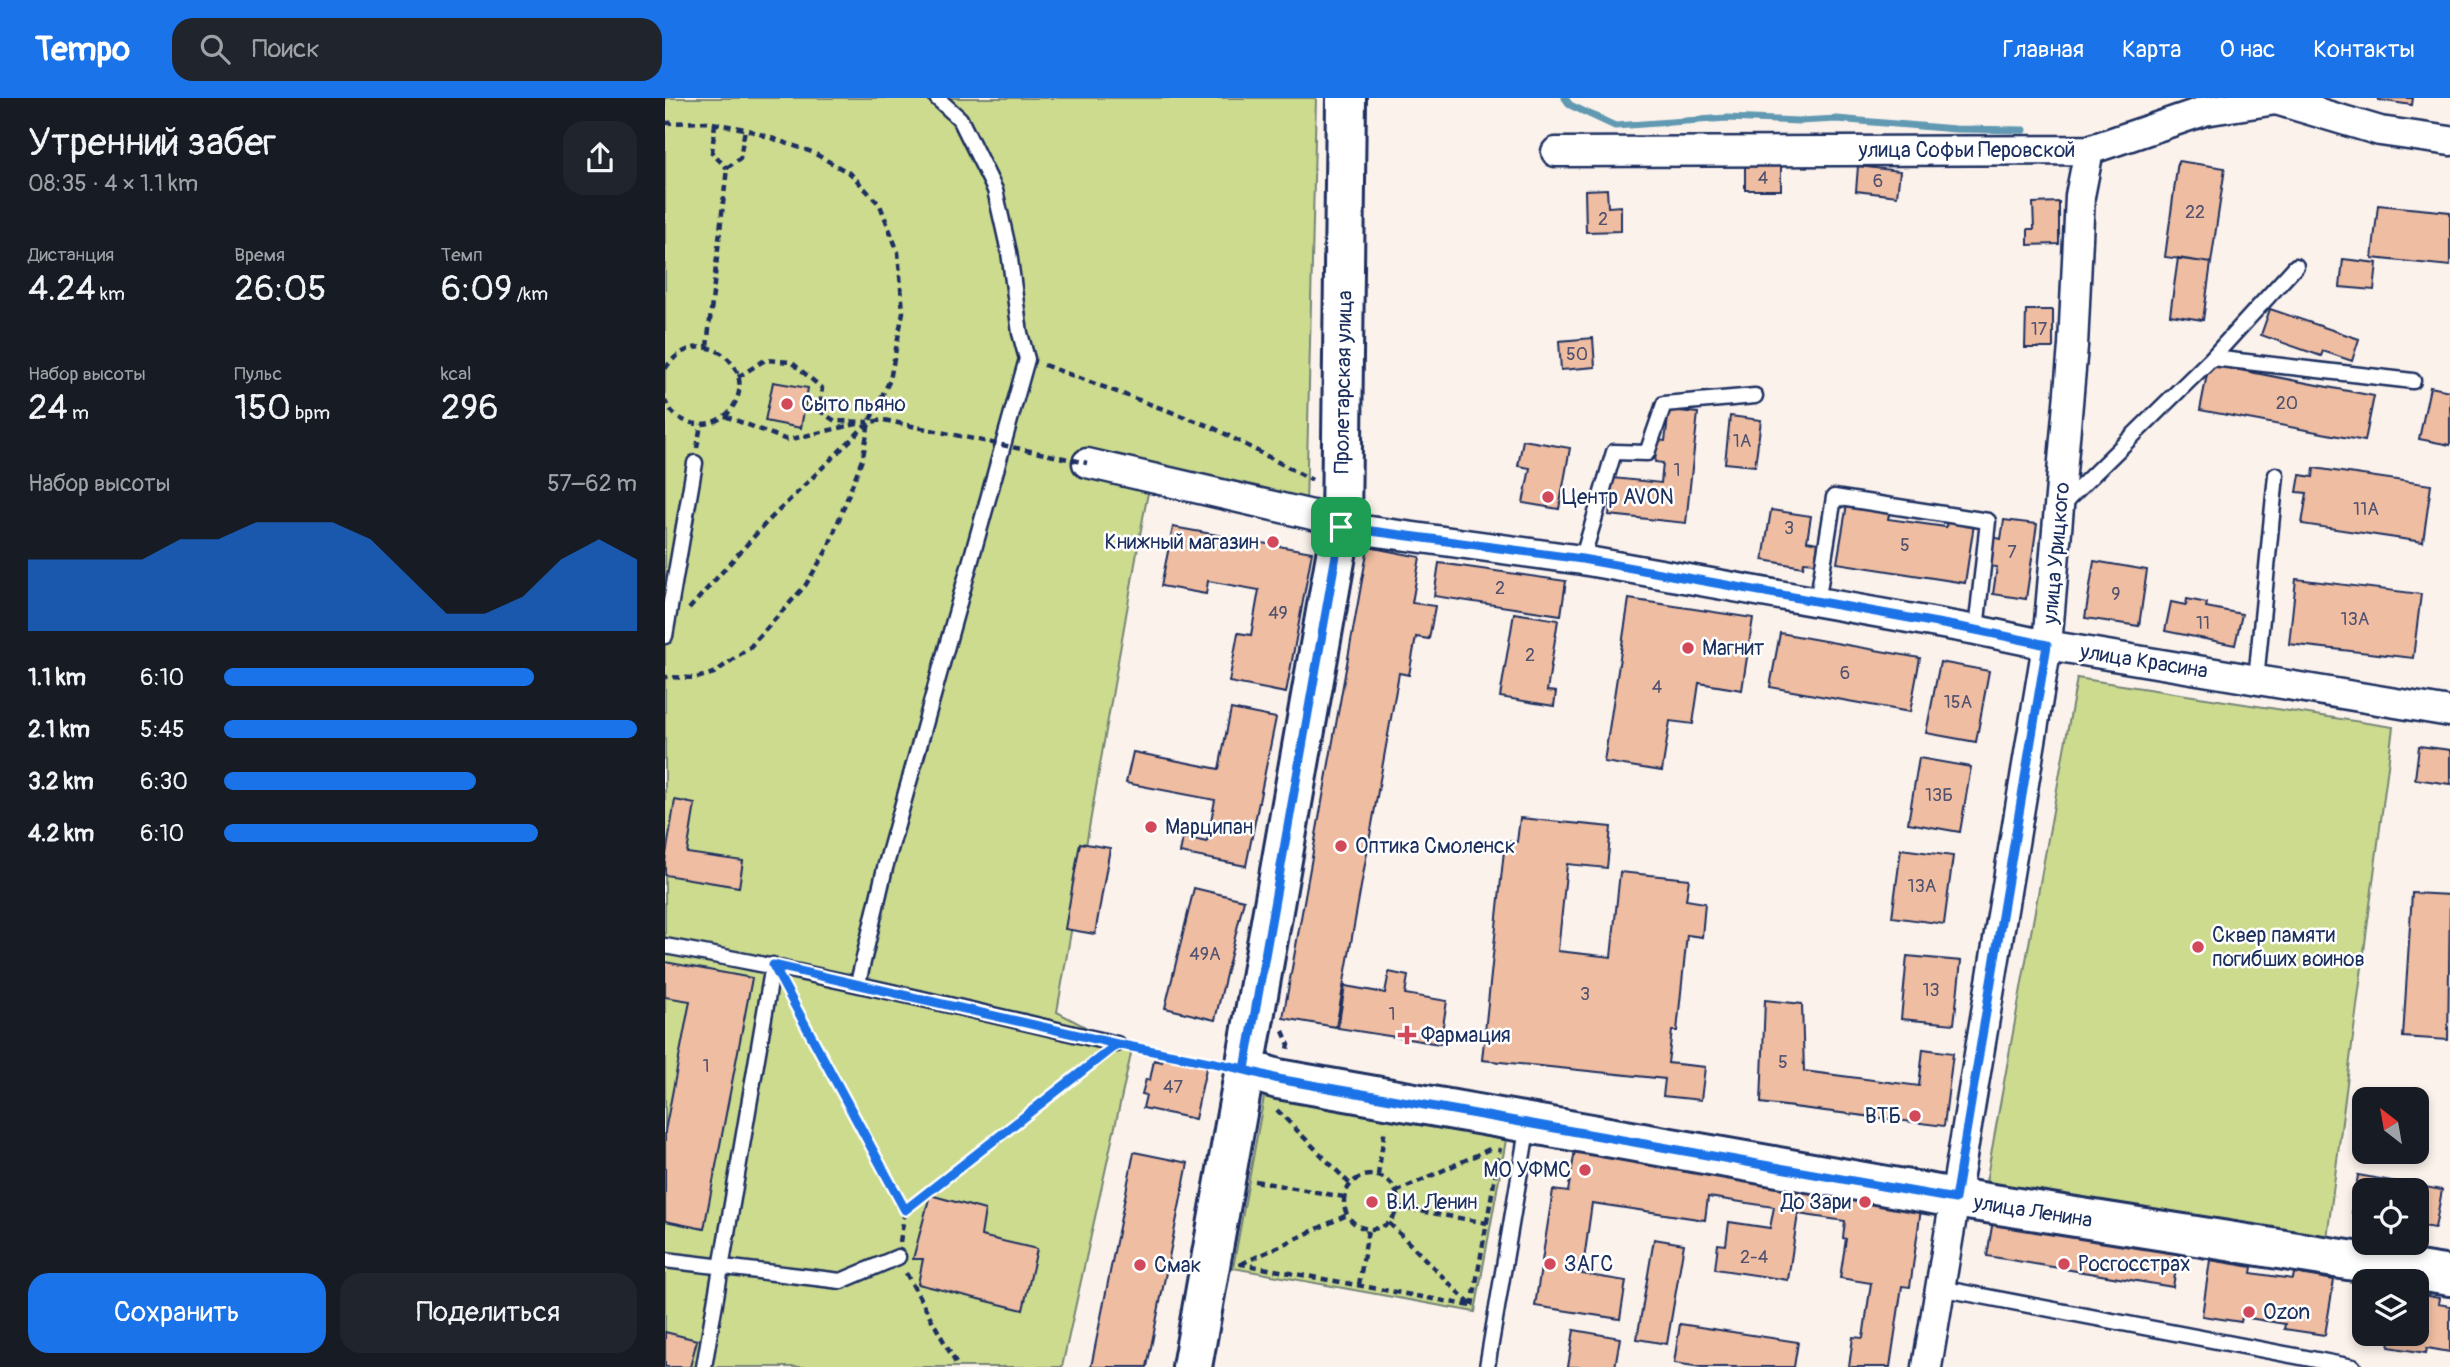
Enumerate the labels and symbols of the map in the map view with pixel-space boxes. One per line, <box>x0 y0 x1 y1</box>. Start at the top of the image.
street label: улица Софьи Перовской <box>1858 137 2075 164</box>
house number: 4 <box>1758 167 1769 190</box>
house number: 6 <box>1873 170 1883 193</box>
house number: 22 <box>2185 201 2205 224</box>
house number: 2 <box>1598 208 1608 231</box>
street label: Пролетарская улица <box>1328 290 1359 474</box>
house number: 17 <box>2031 318 2048 341</box>
house number: 50 <box>1566 343 1588 366</box>
place label: Сыто пьяно <box>801 391 906 418</box>
house number: 20 <box>2276 392 2298 415</box>
marker: Сыто пьяно <box>779 396 795 412</box>
house number: 1А <box>1733 430 1752 453</box>
house number: 1 <box>1673 459 1681 482</box>
street label: улица Урицкого <box>2037 481 2076 626</box>
place label: Центр AVON <box>1562 484 1674 511</box>
marker: Центр AVON <box>1540 489 1556 505</box>
pin <box>1311 497 1371 557</box>
house number: 11А <box>2353 498 2379 521</box>
house number: 3 <box>1784 517 1794 540</box>
place label: Книжный магазин <box>1105 529 1259 556</box>
marker: Книжный магазин <box>1265 534 1281 550</box>
house number: 5 <box>1900 534 1910 557</box>
house number: 7 <box>2007 541 2017 564</box>
house number: 2 <box>1495 577 1505 600</box>
house number: 9 <box>2111 583 2121 606</box>
house number: 49 <box>1268 602 1288 625</box>
house number: 13А <box>2341 608 2370 631</box>
house number: 11 <box>2196 612 2210 635</box>
place label: Магнит <box>1702 635 1765 662</box>
street label: улица Красина <box>2077 638 2210 685</box>
marker: Магнит <box>1680 640 1696 656</box>
house number: 2 <box>1525 644 1535 667</box>
house number: 6 <box>1840 662 1850 685</box>
house number: 4 <box>1652 676 1663 699</box>
house number: 15А <box>1944 691 1973 714</box>
house number: 13Б <box>1925 784 1953 807</box>
place label: Марципан <box>1165 814 1253 841</box>
marker: Марципан <box>1143 819 1159 835</box>
place label: Оптика Смоленск <box>1355 833 1516 860</box>
marker: Оптика Смоленск <box>1333 838 1349 854</box>
house number: 13А <box>1908 875 1937 898</box>
place label: Сквер памяти погибших воинов <box>2212 922 2365 973</box>
marker: Сквер памяти погибших воинов <box>2190 939 2206 955</box>
house number: 49А <box>1189 943 1221 966</box>
house number: 13 <box>1922 979 1940 1002</box>
house number: 3 <box>1580 983 1590 1006</box>
house number: 1 <box>1388 1003 1396 1026</box>
place label: Фармация <box>1421 1022 1511 1049</box>
marker: Фармация <box>1399 1027 1415 1043</box>
house number: 5 <box>1778 1051 1788 1074</box>
house number: 1 <box>702 1055 710 1078</box>
house number: 47 <box>1163 1076 1183 1099</box>
north arrow <box>2352 1087 2429 1164</box>
place label: ВТБ <box>1865 1103 1901 1130</box>
marker: ВТБ <box>1907 1108 1923 1124</box>
place label: МО УФМС <box>1483 1157 1571 1184</box>
marker: МО УФМС <box>1577 1162 1593 1178</box>
place label: В.И. Ленин <box>1386 1189 1478 1216</box>
place label: До Зари <box>1780 1189 1851 1216</box>
street label: улица Ленина <box>1971 1189 2094 1234</box>
marker: В.И. Ленин <box>1364 1194 1380 1210</box>
marker: До Зари <box>1857 1194 1873 1210</box>
house number: 2-4 <box>1740 1246 1769 1269</box>
place label: ЗАГС <box>1564 1251 1613 1278</box>
place label: Росгосстрах <box>2078 1251 2190 1278</box>
place label: Смак <box>1154 1252 1202 1279</box>
marker: ЗАГС <box>1542 1256 1558 1272</box>
marker: Росгосстрах <box>2056 1256 2072 1272</box>
marker: Смак <box>1132 1257 1148 1273</box>
place label: Ozon <box>2263 1299 2310 1326</box>
marker: Ozon <box>2241 1304 2257 1320</box>

